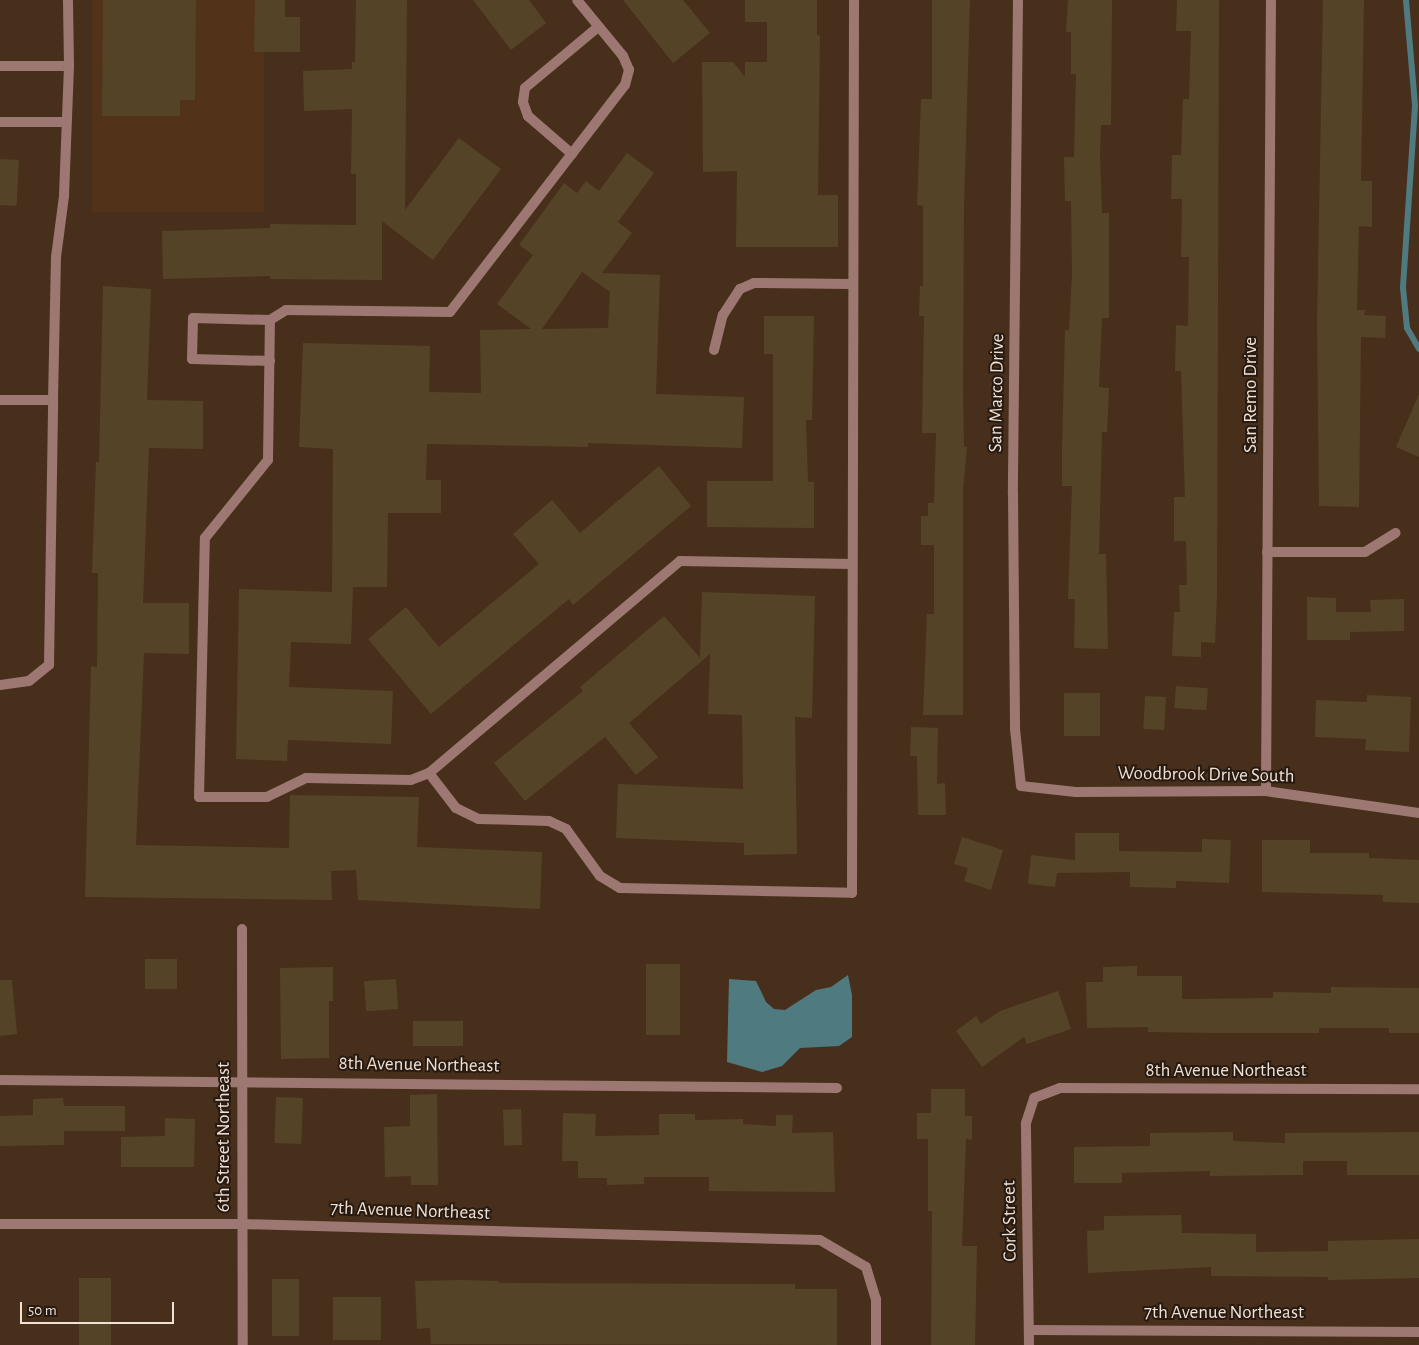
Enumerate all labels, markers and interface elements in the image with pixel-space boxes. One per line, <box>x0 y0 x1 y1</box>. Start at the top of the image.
street label: San Marco Drive <box>985 333 1009 453</box>
street label: San Remo Drive <box>1240 337 1262 453</box>
street label: Woodbrook Drive South <box>1117 762 1295 788</box>
street label: 8th Avenue Northeast <box>338 1052 500 1078</box>
street label: 8th Avenue Northeast <box>1145 1060 1307 1082</box>
street label: 6th Street Northeast <box>213 1062 235 1212</box>
street label: Cork Street <box>998 1180 1022 1262</box>
street label: 7th Avenue Northeast <box>330 1197 490 1225</box>
scale bar <box>22 1292 176 1324</box>
street label: 7th Avenue Northeast <box>1144 1302 1304 1324</box>
text: 50 m <box>28 1303 57 1318</box>

